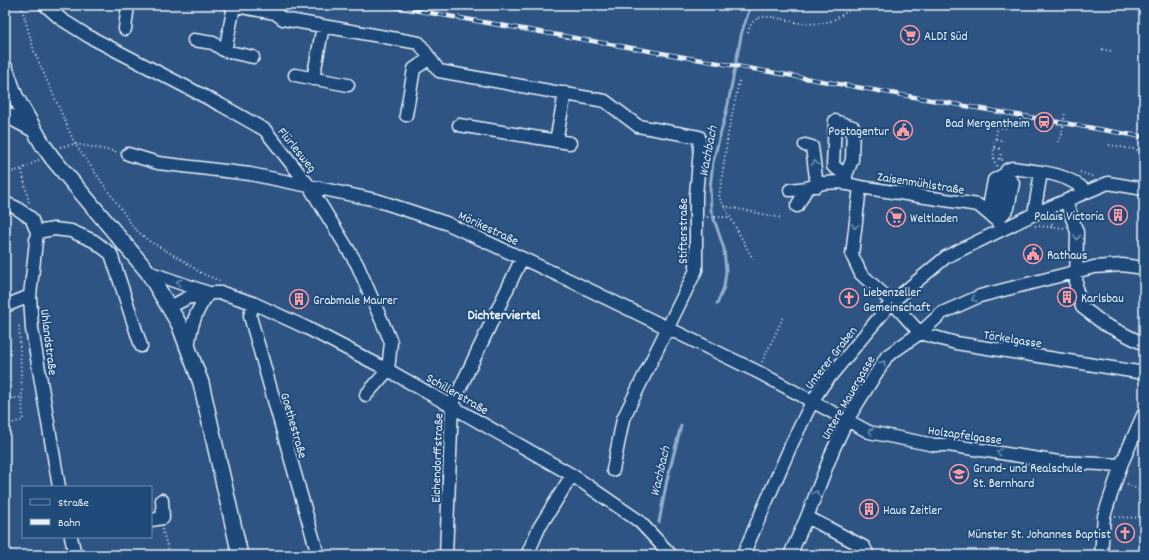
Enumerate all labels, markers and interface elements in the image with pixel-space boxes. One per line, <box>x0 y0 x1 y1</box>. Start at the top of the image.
supermarket icon: ALDI Süd <box>899 24 921 46</box>
place label: ALDI Süd <box>924 28 968 47</box>
station icon: Bad Mergentheim <box>1033 111 1055 133</box>
place label: Bad Mergentheim <box>945 115 1030 134</box>
public building icon: Postagentur <box>892 119 914 141</box>
place label: Postagentur <box>828 123 889 142</box>
street label: Flürlesweg <box>272 124 320 178</box>
water label: Wachbach <box>694 124 724 178</box>
one-way arrow <box>810 160 819 166</box>
street label: Zaisenmühlstraße <box>876 168 966 201</box>
street label: Stifterstraße <box>675 198 694 264</box>
building icon: Palais Victoria <box>1107 204 1129 226</box>
supermarket icon: Weltladen <box>885 206 907 228</box>
street label: Mörikestraße <box>455 207 522 252</box>
place label: Palais Victoria <box>1034 208 1105 227</box>
place label: Weltladen <box>910 210 958 229</box>
one-way arrow <box>851 223 860 229</box>
one-way arrow <box>1072 234 1081 241</box>
public building icon: Rathaus <box>1022 243 1044 265</box>
place label: Rathaus <box>1047 247 1087 266</box>
one-way arrow <box>175 278 182 286</box>
place label: Liebenzeller Gemeinschaft <box>863 284 931 318</box>
building icon: Karlsbau <box>1056 286 1078 308</box>
church icon: Liebenzeller Gemeinschaft <box>838 287 860 309</box>
building icon: Grabmale Maurer <box>288 288 310 310</box>
place label: Karlsbau <box>1081 290 1124 309</box>
place label: Grabmale Maurer <box>313 292 398 311</box>
one-way arrow <box>970 294 978 302</box>
district label: Dichterviertel <box>468 306 541 326</box>
street label: Uhlandstraße <box>34 308 61 377</box>
street label: Unterer Graben <box>801 323 863 394</box>
street label: Törkelgasse <box>982 327 1043 354</box>
street label: Untere Mauergasse <box>817 352 881 444</box>
one-way arrow <box>878 360 885 367</box>
street label: Schillerstraße <box>422 370 492 421</box>
street label: Goethestraße <box>274 391 311 461</box>
street label: Eichendorffstraße <box>427 413 450 503</box>
street label: Holzapfelgasse <box>926 422 1003 451</box>
one-way arrow <box>867 427 874 436</box>
water label: Wachbach <box>645 444 677 499</box>
one-way arrow <box>995 448 1002 457</box>
place label: Grund- und Realschule St. Bernhard <box>973 460 1083 494</box>
school or university icon: Grund- und Realschule St. Bernhard <box>948 463 970 485</box>
legend <box>22 486 152 538</box>
one-way arrow <box>812 490 820 497</box>
text: Straße <box>58 495 89 512</box>
building icon: Haus Zeitler <box>858 498 880 520</box>
place label: Haus Zeitler <box>883 502 942 521</box>
text: Bahn <box>58 515 81 532</box>
church icon: Münster St. Johannes Baptist <box>1114 522 1136 544</box>
place label: Münster St. Johannes Baptist <box>968 526 1111 545</box>

